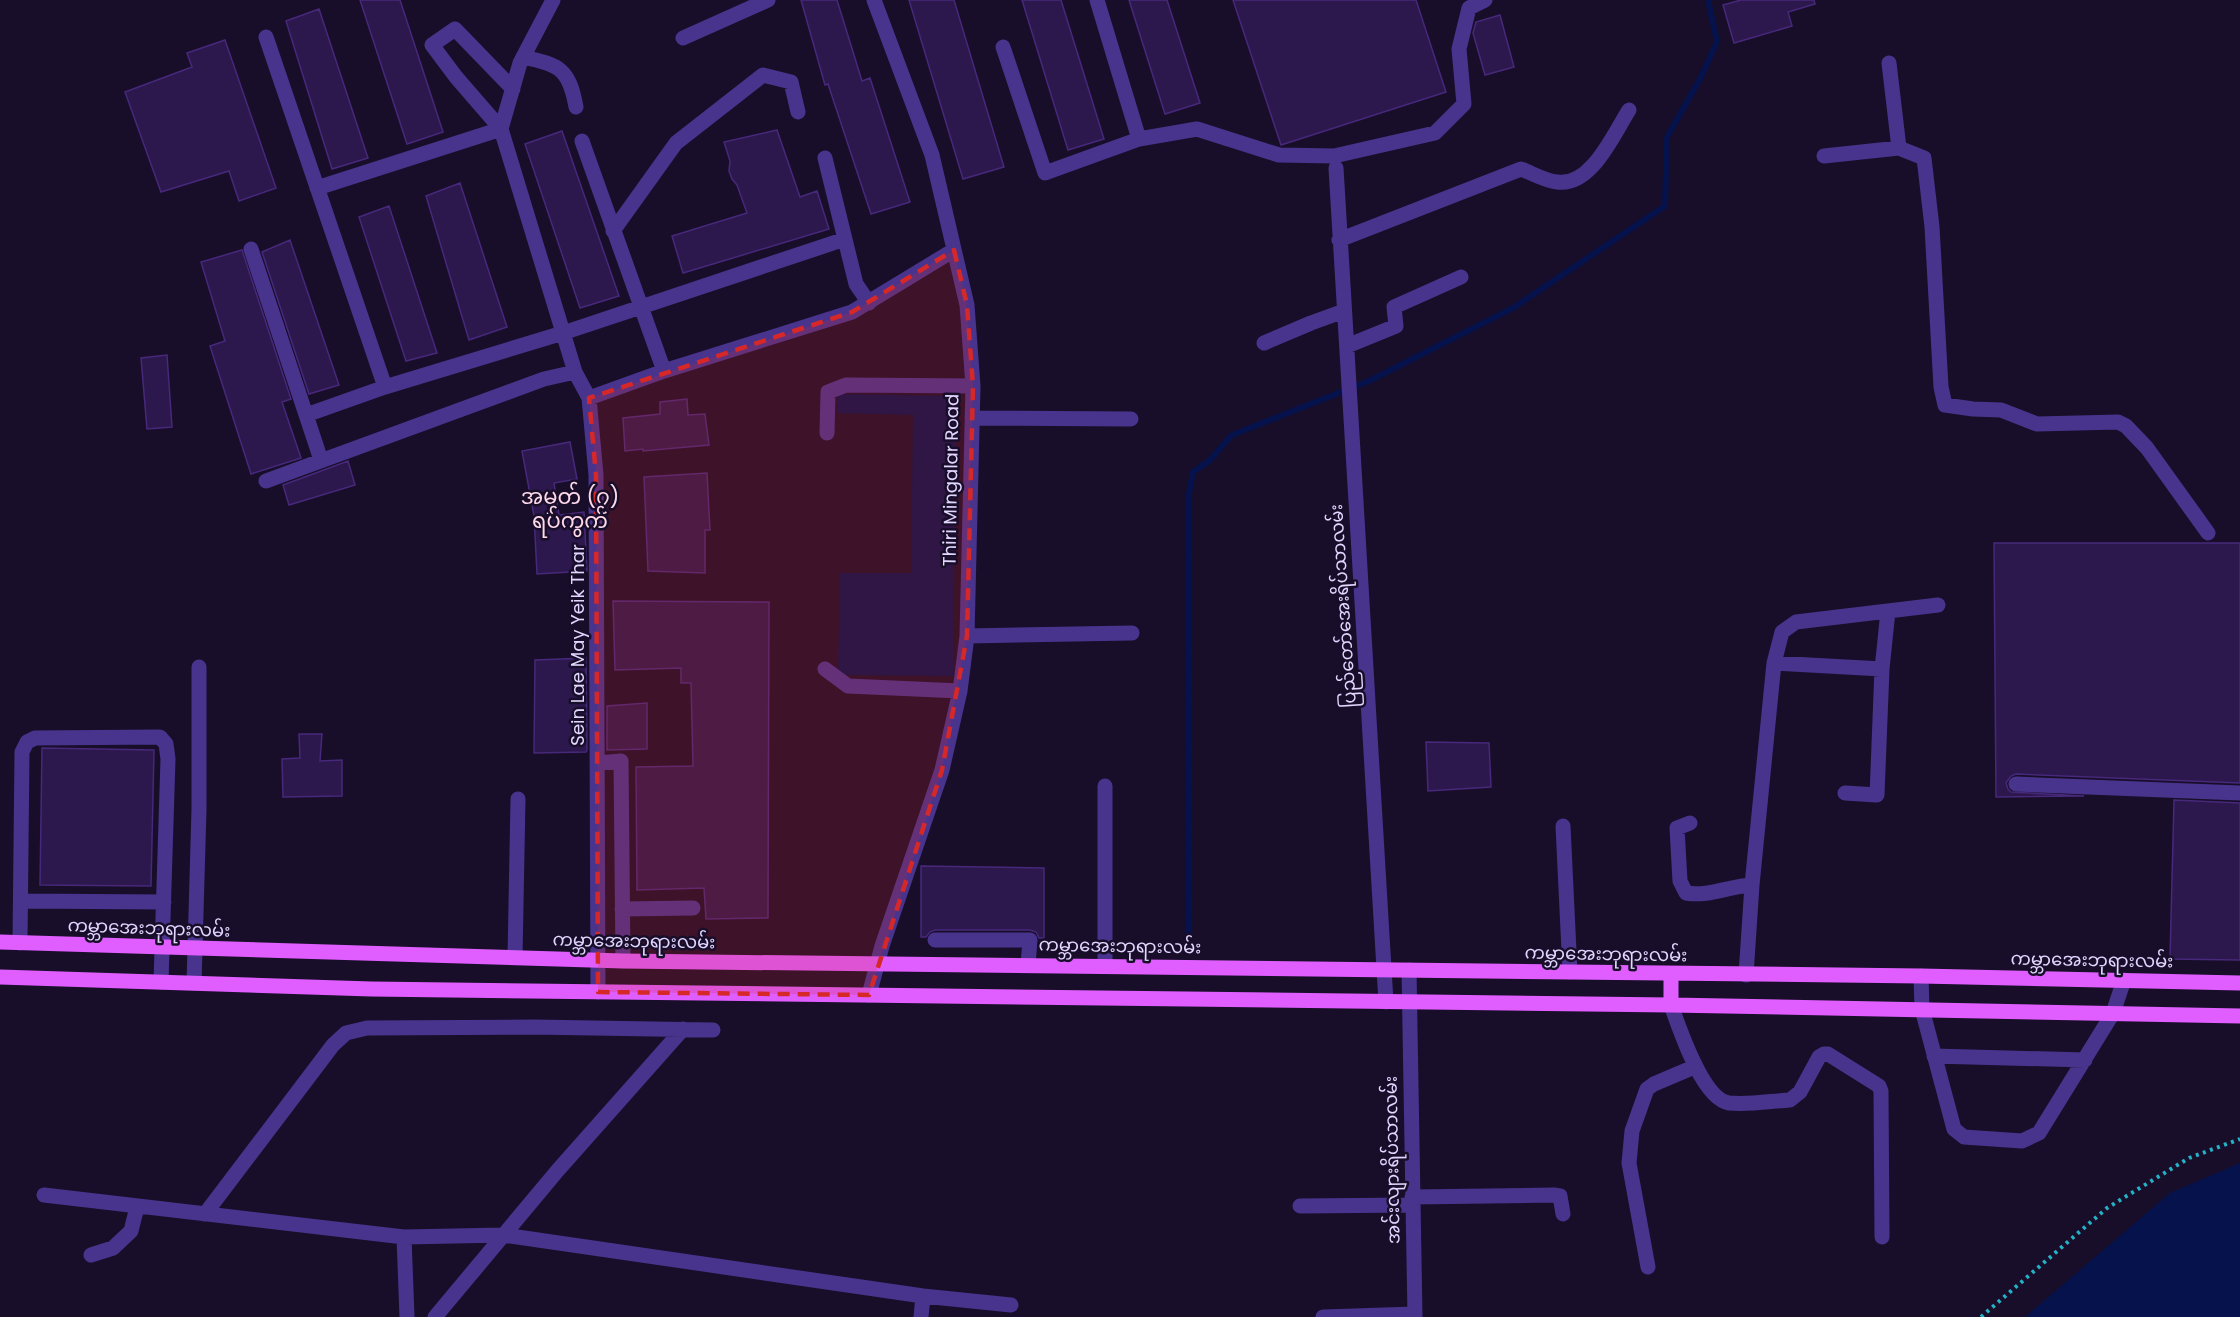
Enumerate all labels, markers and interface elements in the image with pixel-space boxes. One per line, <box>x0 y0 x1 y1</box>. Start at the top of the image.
street label: Thiri Mingalar Road <box>936 394 965 566</box>
district label: အမှတ် (၇) ရပ်ကွက် <box>521 481 619 538</box>
street label: ပြည်တော်အေးရိပ်သာလမ်း <box>1322 503 1365 709</box>
street label: Sein Lae May Yeik Thar <box>565 544 590 746</box>
street label: ကမ္ဘာအေးဘုရားလမ်း <box>67 912 231 946</box>
street label: ကမ္ဘာအေးဘုရားလမ်း <box>552 927 716 957</box>
street label: ကမ္ဘာအေးဘုရားလမ်း <box>1038 932 1202 962</box>
street label: ကမ္ဘာအေးဘုရားလမ်း <box>1524 940 1688 970</box>
street label: ကမ္ဘာအေးဘုရားလမ်း <box>2010 946 2174 976</box>
street label: အင်းလျားရိပ်သာလမ်း <box>1377 1076 1408 1244</box>

